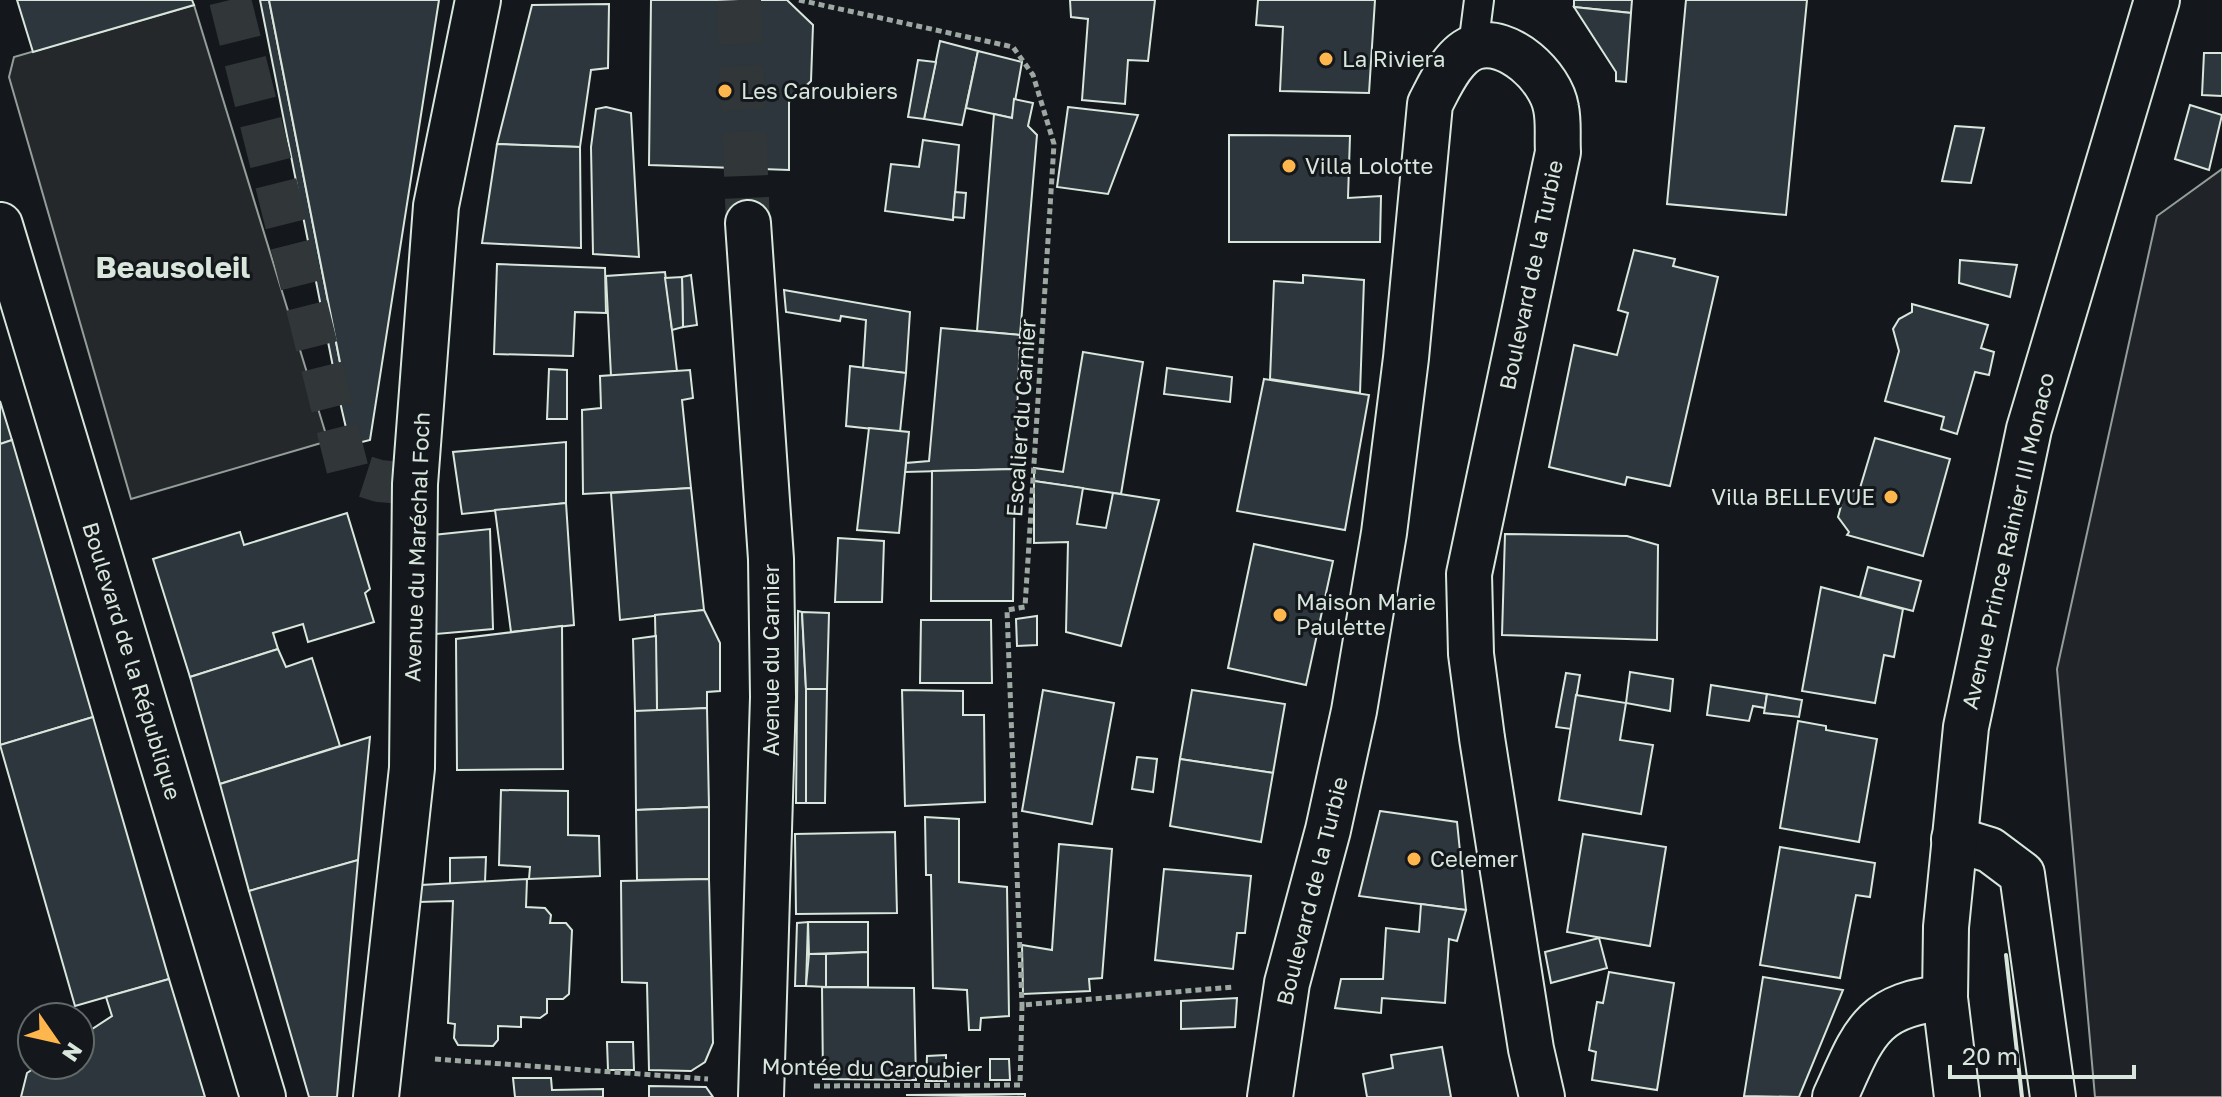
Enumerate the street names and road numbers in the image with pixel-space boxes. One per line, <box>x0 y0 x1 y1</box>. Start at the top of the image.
street label: Boulevard de la Turbie <box>1493 157 1568 392</box>
street label: Escalier du Carnier <box>1000 318 1041 518</box>
street label: Avenue Prince Rainier III Monaco <box>1956 370 2059 712</box>
street label: Avenue du Maréchal Foch <box>398 412 435 682</box>
street label: Boulevard de la République <box>77 519 188 803</box>
street label: Avenue du Carnier <box>757 563 784 756</box>
street label: Boulevard de la Turbie <box>1270 774 1353 1008</box>
street label: Montée du Caroubier <box>761 1052 983 1083</box>

